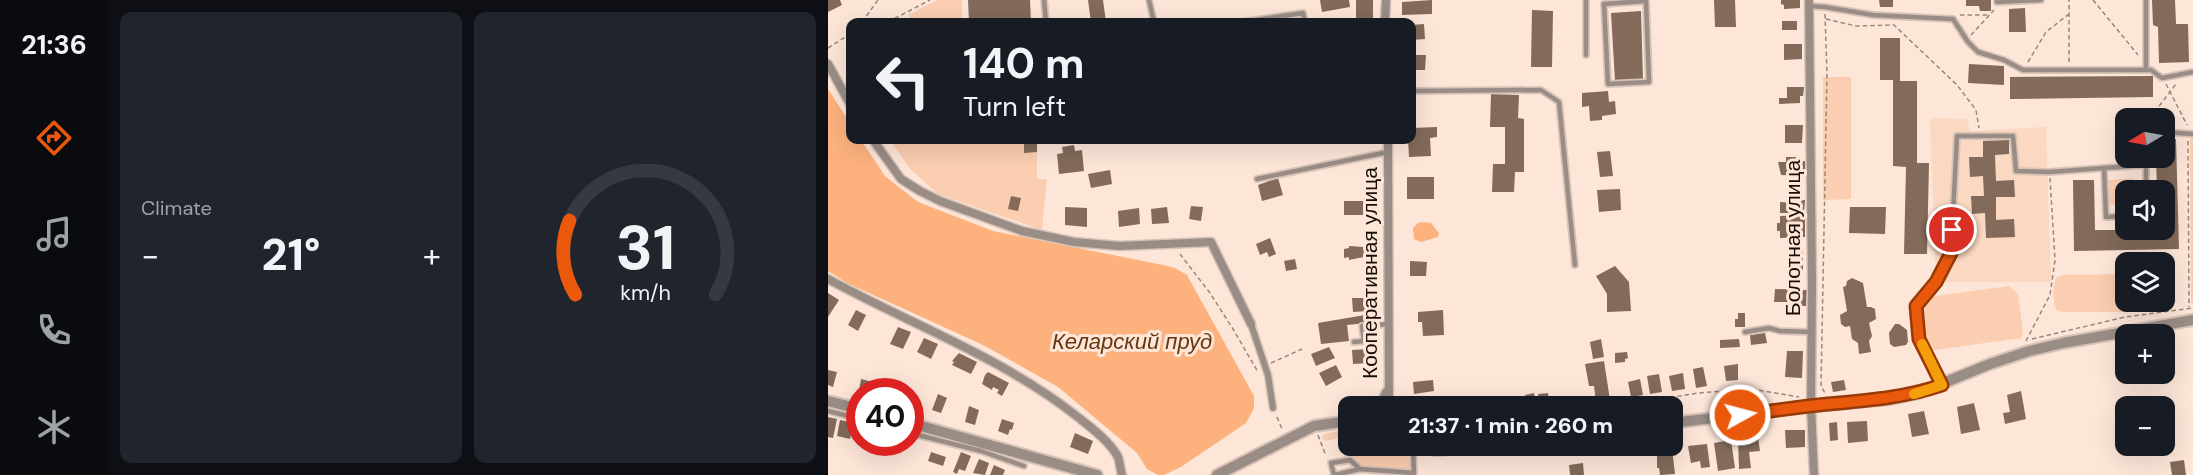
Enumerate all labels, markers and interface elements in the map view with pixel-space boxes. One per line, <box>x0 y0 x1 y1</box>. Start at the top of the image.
text: 21:36 <box>21 27 87 62</box>
text: 140 m <box>963 36 1085 91</box>
icon: left <box>864 42 942 120</box>
text: Turn left <box>963 89 1066 124</box>
north arrow <box>2115 108 2175 168</box>
map controls <box>2115 108 2175 456</box>
icon: directions <box>33 117 75 159</box>
street label: Болотная улица <box>1779 160 1807 316</box>
street label: Кооперативная улица <box>1356 167 1384 379</box>
button: sound <box>2115 180 2175 240</box>
text: Climate <box>141 195 212 221</box>
pin <box>1926 204 1977 255</box>
text: 31 <box>615 207 675 288</box>
icon: music <box>33 213 75 255</box>
icon: arrive <box>1935 213 1968 246</box>
text: 21° <box>261 225 321 284</box>
text: − <box>141 234 159 277</box>
text: + <box>423 234 441 277</box>
button: layers <box>2115 252 2175 312</box>
text: km/h <box>620 279 670 307</box>
icon: phone <box>33 309 75 351</box>
button: + <box>2115 324 2175 384</box>
water label: Келарский пруд <box>1052 327 1212 356</box>
speed limit sign: 40 <box>846 378 924 456</box>
position arrow <box>1708 383 1772 447</box>
button: − <box>2115 396 2175 456</box>
icon: climate <box>33 406 75 448</box>
text: 21:37 · 1 min · 260 m <box>1408 411 1613 440</box>

